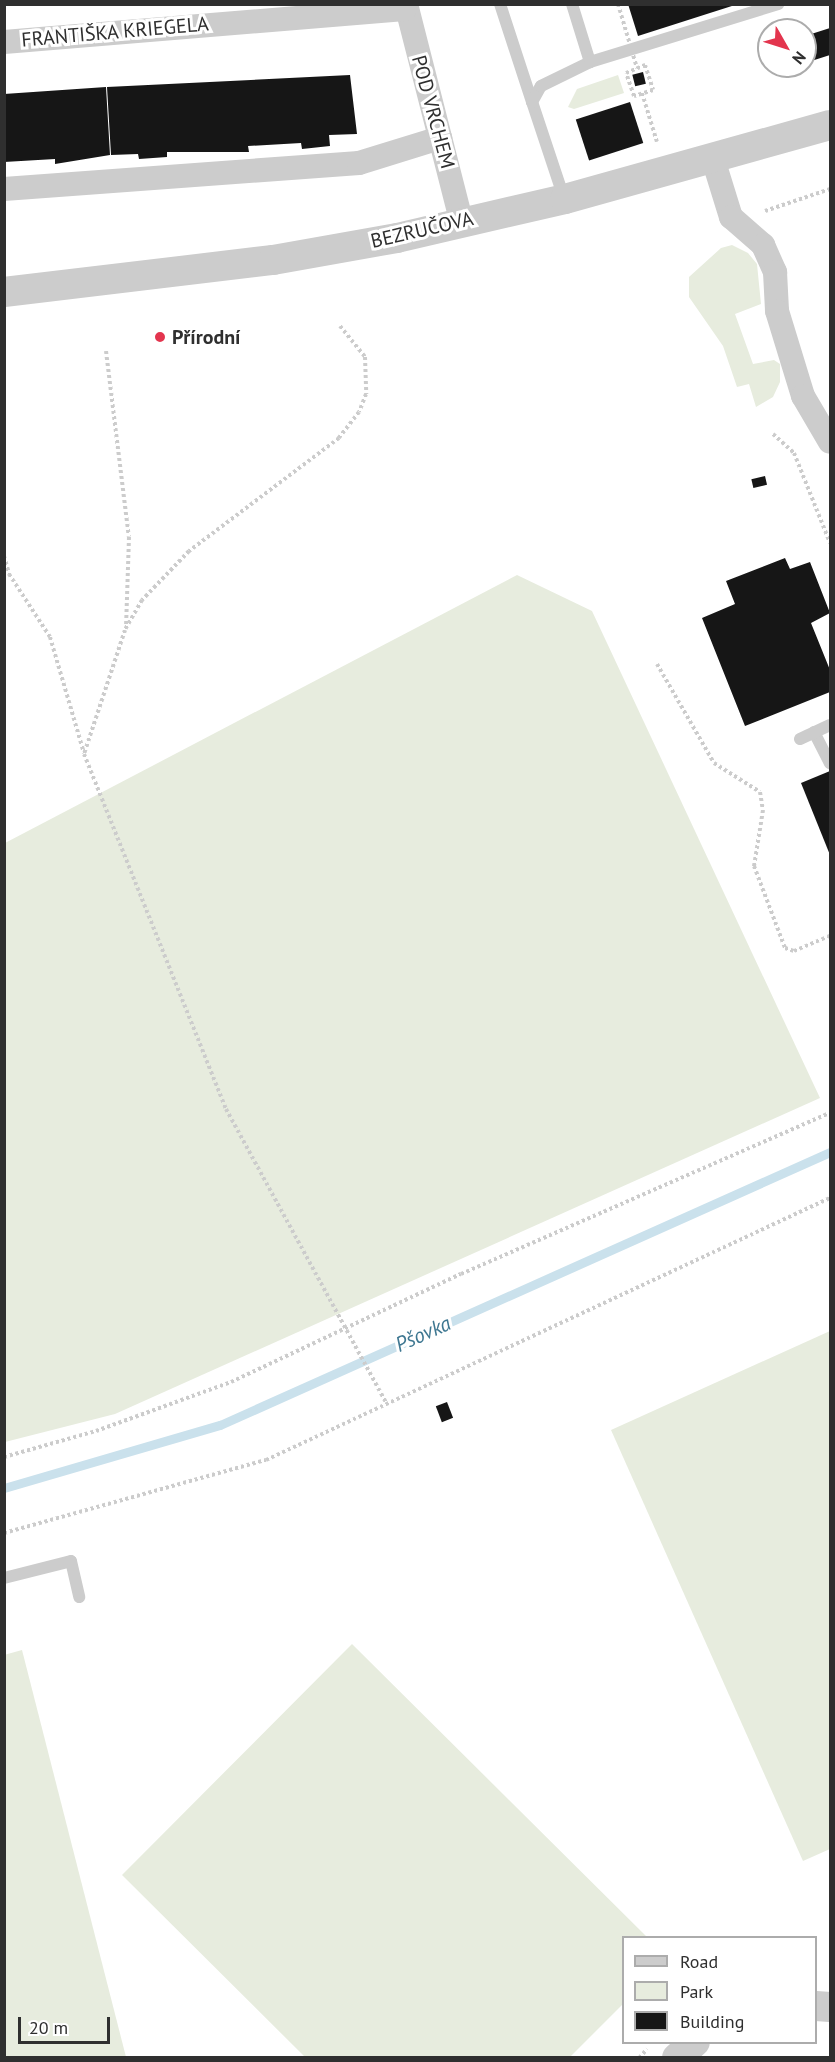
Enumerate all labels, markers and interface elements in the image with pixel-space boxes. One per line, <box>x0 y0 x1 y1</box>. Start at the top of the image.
street label: FRANTIŠKA KRIEGELA <box>20 12 210 52</box>
north arrow <box>757 18 817 78</box>
text: N <box>788 48 811 68</box>
street label: POD VRCHEM <box>406 53 460 171</box>
street label: BEZRUČOVA <box>368 207 476 253</box>
place label: Přírodní <box>172 325 240 349</box>
marker: Přírodní <box>153 330 167 344</box>
water label: Pšovka <box>391 1311 455 1357</box>
legend <box>622 1936 817 2044</box>
text: Road <box>680 1950 718 1973</box>
text: Park <box>680 1980 713 2003</box>
scale bar <box>21 2005 112 2043</box>
text: Building <box>680 2010 744 2033</box>
text: 20 m <box>29 2016 68 2039</box>

